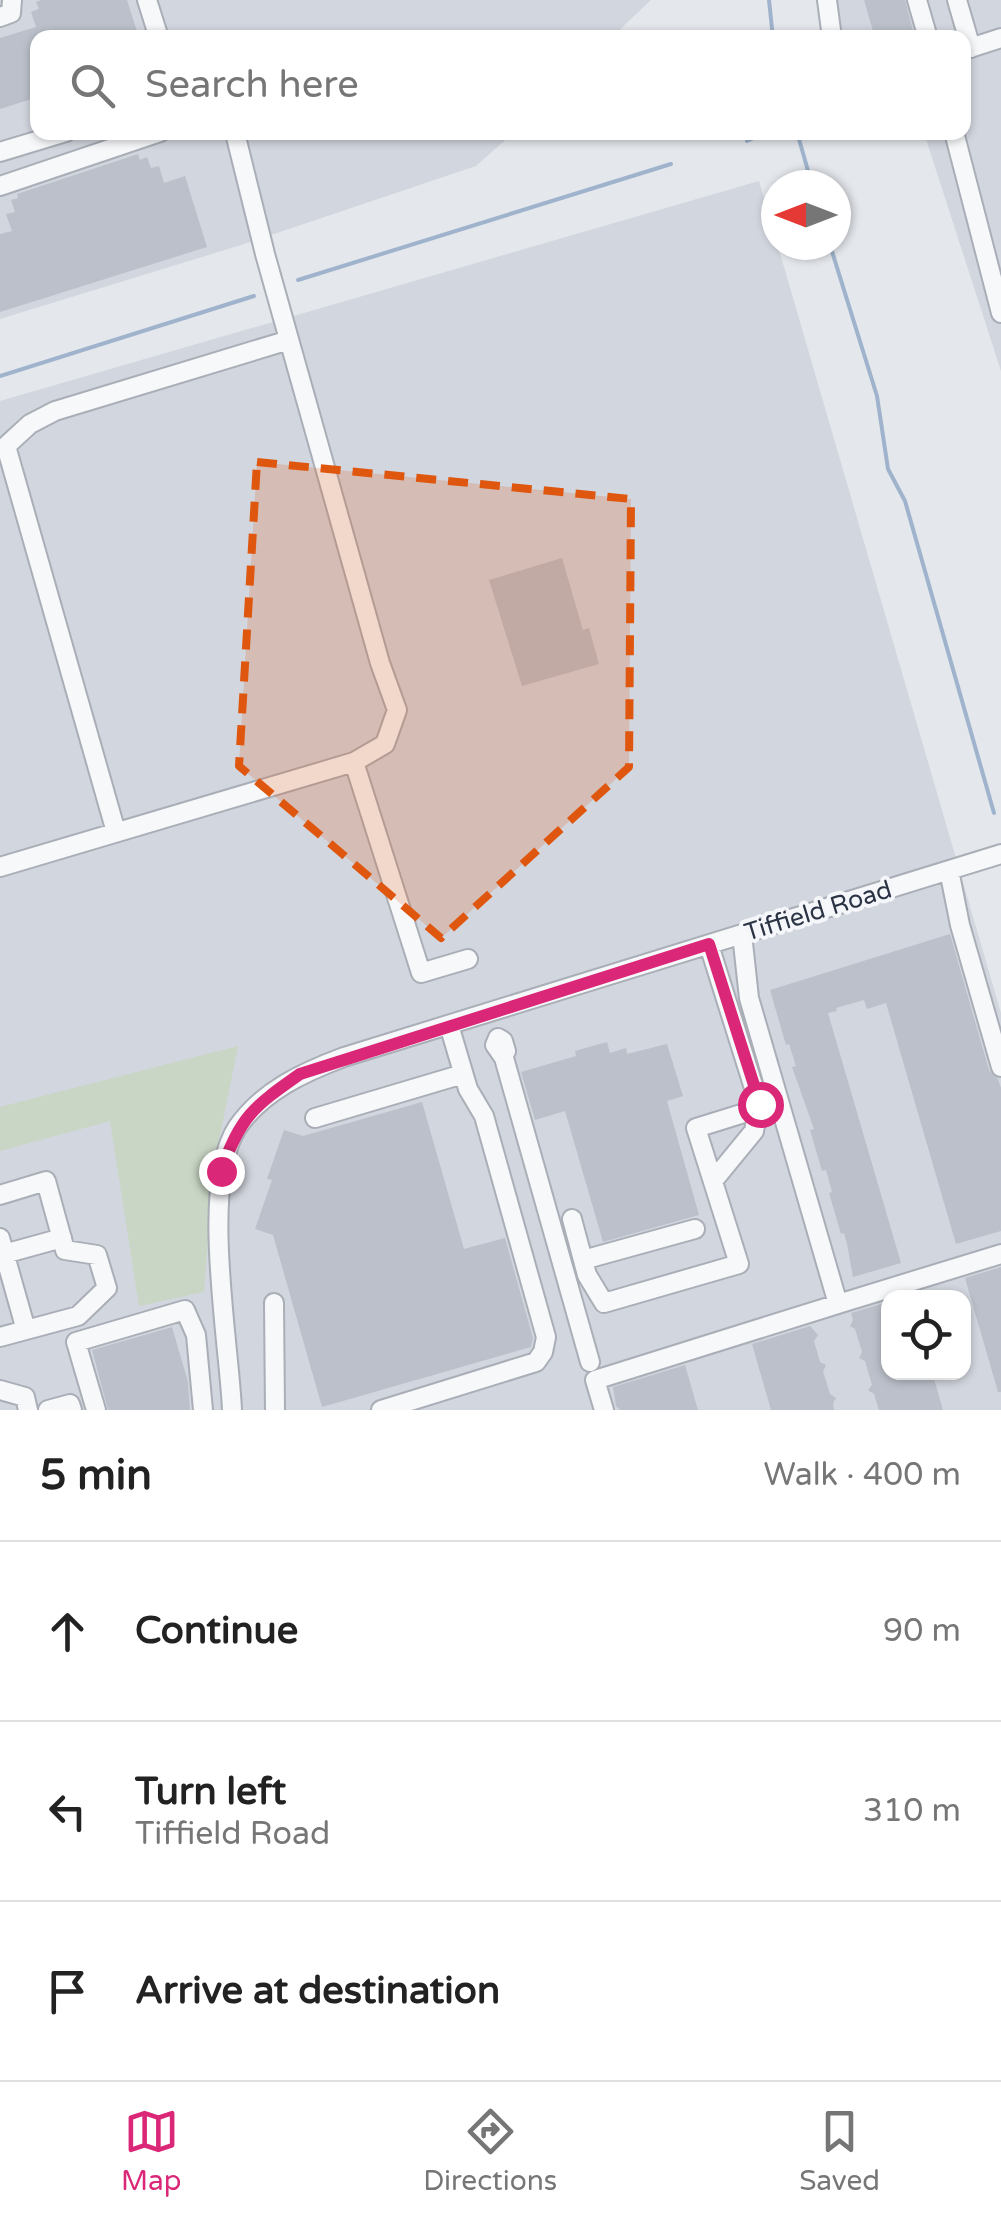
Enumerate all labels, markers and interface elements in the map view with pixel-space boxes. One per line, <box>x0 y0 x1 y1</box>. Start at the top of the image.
search box <box>30 30 971 140</box>
icon: search <box>65 58 120 113</box>
text: Search here <box>145 62 359 108</box>
north arrow <box>761 170 851 260</box>
street label: Tiffield Road <box>741 874 895 948</box>
route start <box>738 1082 784 1128</box>
route end <box>199 1149 245 1195</box>
map controls <box>881 1290 971 1380</box>
button: locate <box>881 1290 971 1380</box>
text: 5 min <box>40 1450 152 1501</box>
text: Walk · 400 m <box>764 1456 961 1494</box>
icon: ahead <box>40 1604 95 1659</box>
text: Continue <box>135 1608 298 1654</box>
text: 90 m <box>883 1612 961 1650</box>
text: Turn left <box>135 1769 286 1815</box>
icon: left <box>40 1784 95 1839</box>
text: 310 m <box>863 1792 961 1830</box>
text: Tiffield Road <box>135 1815 330 1853</box>
icon: arrive <box>40 1964 95 2019</box>
text: Arrive at destination <box>135 1968 500 2014</box>
tab: Map <box>121 2104 181 2198</box>
tab: Directions <box>423 2104 557 2198</box>
tab: Saved <box>799 2104 880 2198</box>

